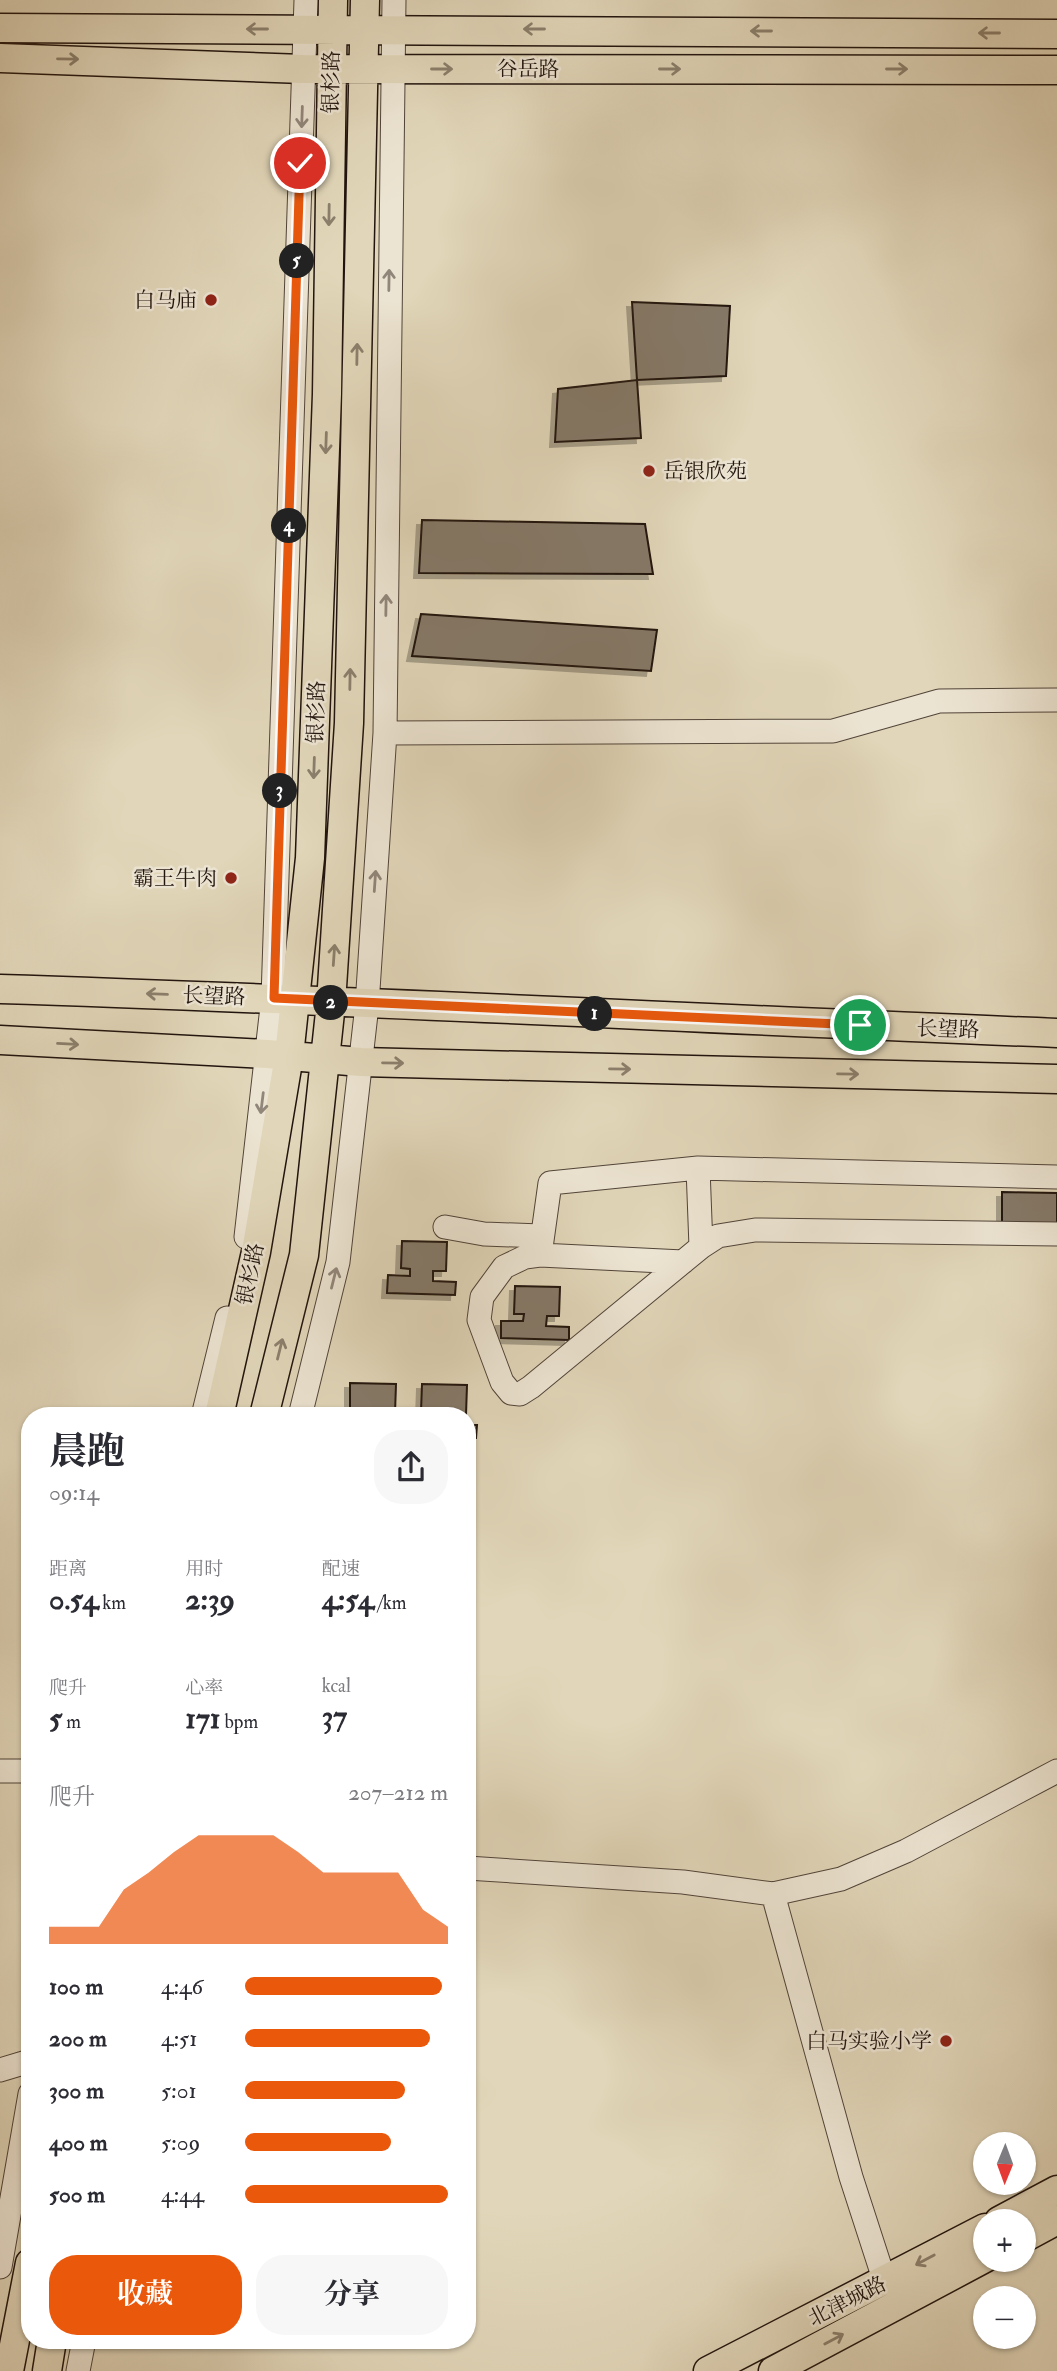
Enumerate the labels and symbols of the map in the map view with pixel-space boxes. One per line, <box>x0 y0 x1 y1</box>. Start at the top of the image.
one-way arrow <box>246 22 269 36</box>
one-way arrow <box>523 22 546 36</box>
one-way arrow <box>750 24 773 38</box>
one-way arrow <box>978 26 1001 40</box>
street label: 银杉路 <box>317 50 346 114</box>
one-way arrow <box>56 52 79 65</box>
street label: 谷岳路 <box>497 56 560 83</box>
one-way arrow <box>431 62 454 76</box>
one-way arrow <box>658 62 681 76</box>
one-way arrow <box>886 62 909 76</box>
one-way arrow <box>295 105 308 128</box>
pin <box>270 133 330 193</box>
one-way arrow <box>322 203 336 226</box>
pin: 5 <box>280 244 314 278</box>
one-way arrow <box>383 269 396 292</box>
place label: 白马庙 <box>134 287 197 314</box>
marker: 白马庙 <box>203 292 219 308</box>
one-way arrow <box>350 342 364 365</box>
one-way arrow <box>319 431 332 454</box>
place label: 岳银欣苑 <box>663 458 747 485</box>
marker: 岳银欣苑 <box>641 463 657 479</box>
pin: 4 <box>272 508 306 544</box>
one-way arrow <box>380 594 393 617</box>
one-way arrow <box>343 668 357 691</box>
street label: 银杉路 <box>302 680 331 744</box>
one-way arrow <box>307 756 320 779</box>
pin: 3 <box>262 774 298 808</box>
place label: 霸王牛肉 <box>133 865 217 892</box>
marker: 霸王牛肉 <box>223 870 239 886</box>
one-way arrow <box>369 870 382 893</box>
one-way arrow <box>328 944 341 967</box>
street label: 长望路 <box>182 982 246 1011</box>
pin: 2 <box>314 986 348 1020</box>
one-way arrow <box>145 987 168 1000</box>
pin <box>830 995 890 1055</box>
pin: 1 <box>578 996 612 1032</box>
street label: 长望路 <box>916 1015 980 1044</box>
one-way arrow <box>56 1037 79 1050</box>
one-way arrow <box>381 1056 404 1070</box>
one-way arrow <box>609 1062 632 1075</box>
one-way arrow <box>836 1067 859 1081</box>
one-way arrow <box>255 1091 268 1114</box>
street label: 银杉路 <box>231 1240 270 1308</box>
one-way arrow <box>328 1267 341 1290</box>
one-way arrow <box>274 1339 287 1361</box>
place label: 白马实验小学 <box>806 2028 932 2055</box>
marker: 白马实验小学 <box>938 2033 954 2049</box>
north arrow <box>973 2132 1036 2194</box>
one-way arrow <box>915 2254 936 2268</box>
street label: 北津城路 <box>804 2270 891 2333</box>
one-way arrow <box>823 2332 843 2346</box>

